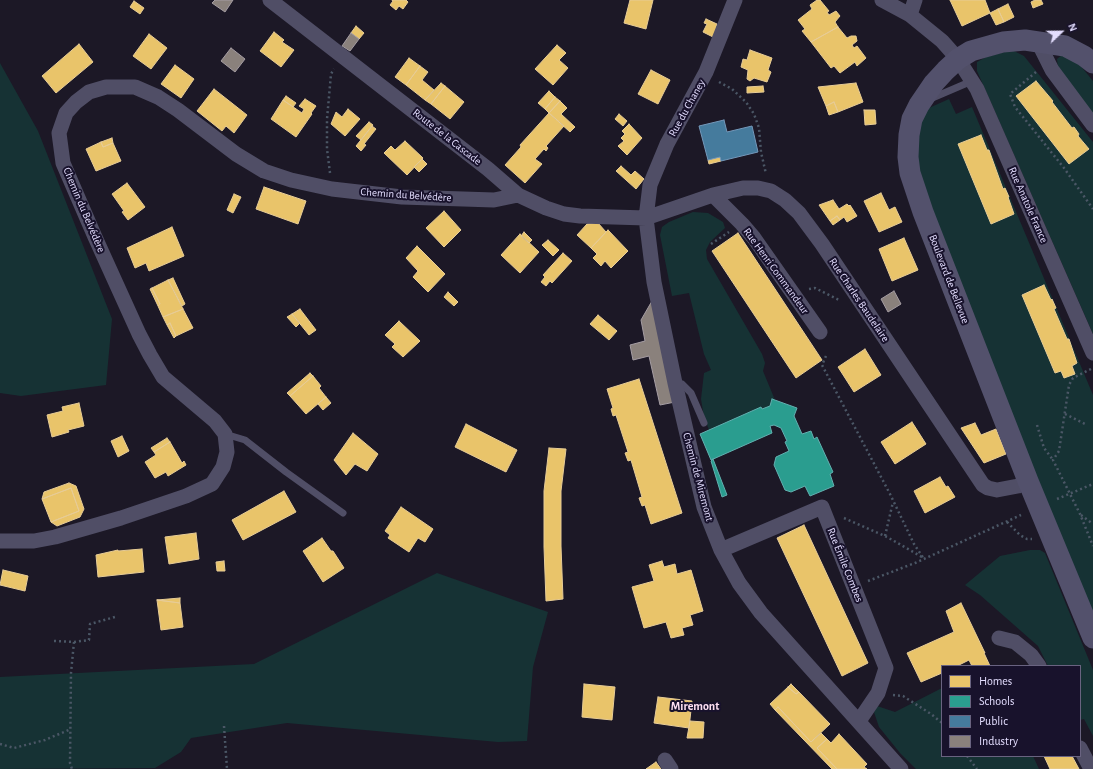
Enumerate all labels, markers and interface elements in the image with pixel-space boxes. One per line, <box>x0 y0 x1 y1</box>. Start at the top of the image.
north arrow <box>1041 12 1081 52</box>
text: N <box>1066 22 1079 33</box>
street label: Rue du Chaney <box>666 77 708 139</box>
street label: Route de la Cascade <box>410 106 484 168</box>
street label: Chemin du Belvédère <box>60 165 108 255</box>
street label: Rue Anatole France <box>1005 165 1051 245</box>
street label: Chemin du Belvédère <box>360 185 452 205</box>
street label: Rue Henri Commandeur <box>740 225 812 317</box>
street label: Boulevard de Bellevue <box>926 233 972 325</box>
street label: Rue Charles Baudelaire <box>826 255 892 345</box>
street label: Chemin de Miremont <box>680 431 716 523</box>
street label: Rue Émile Combes <box>824 526 866 604</box>
legend <box>941 665 1081 757</box>
text: Homes <box>979 675 1012 687</box>
text: Schools <box>979 695 1014 707</box>
district label: Miremont <box>671 699 719 713</box>
text: Public <box>979 715 1008 727</box>
text: Industry <box>979 735 1018 747</box>

